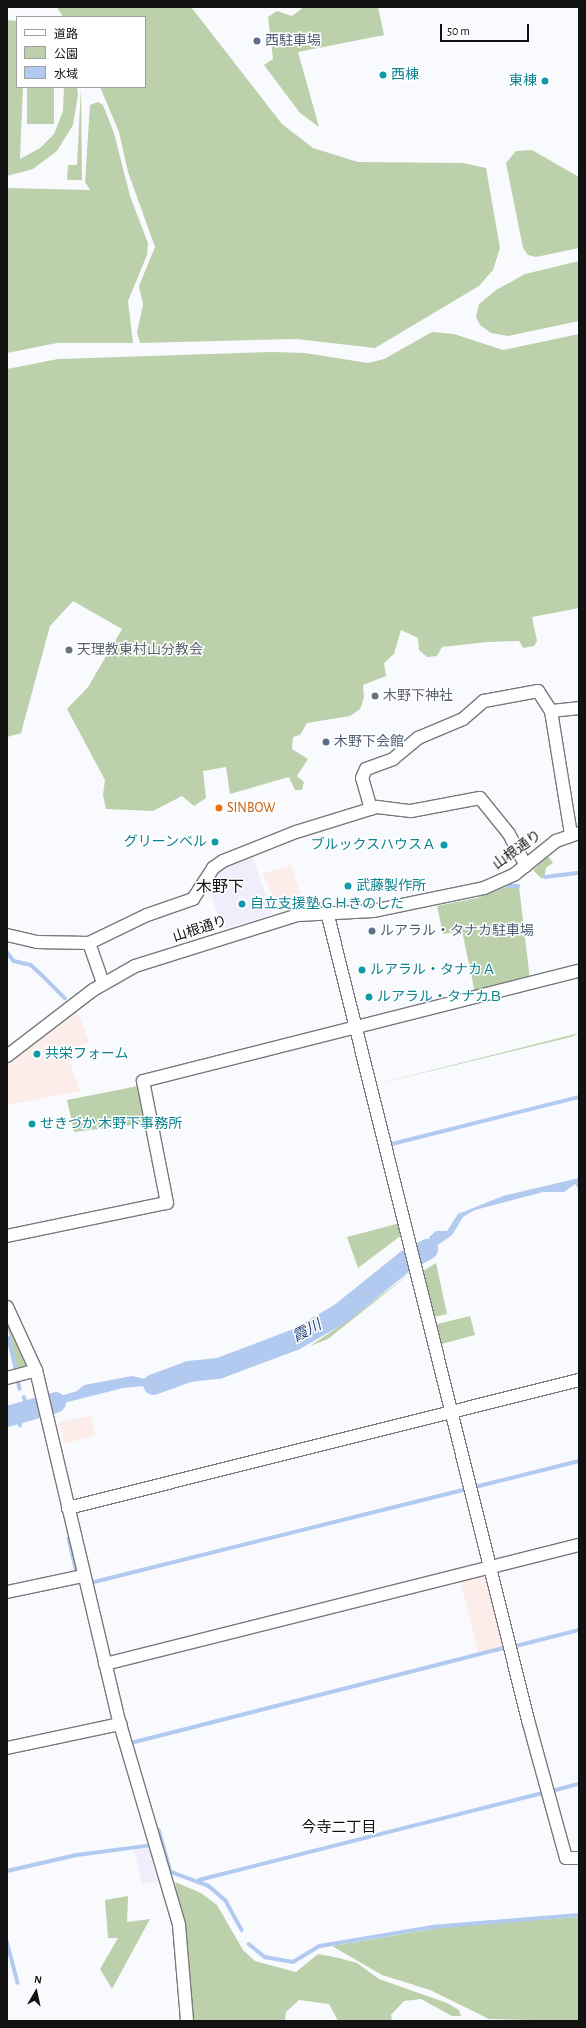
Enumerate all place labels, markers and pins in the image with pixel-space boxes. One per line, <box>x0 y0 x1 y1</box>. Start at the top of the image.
place label: 西駐車場 <box>265 33 321 49</box>
marker: 西駐車場 <box>252 36 262 46</box>
place label: 西棟 <box>391 67 419 83</box>
marker: 西棟 <box>378 70 388 80</box>
place label: 東棟 <box>509 73 537 89</box>
marker: 東棟 <box>540 76 550 86</box>
place label: 天理教東村山分教会 <box>77 642 203 658</box>
marker: 天理教東村山分教会 <box>64 645 74 655</box>
place label: 木野下神社 <box>383 688 453 704</box>
marker: 木野下神社 <box>370 691 380 701</box>
place label: 木野下会館 <box>334 734 404 750</box>
marker: 木野下会館 <box>321 737 331 747</box>
place label: SINBOW <box>227 800 276 816</box>
marker: SINBOW <box>214 803 224 813</box>
place label: グリーンベル <box>123 834 207 850</box>
marker: グリーンベル <box>210 837 220 847</box>
place label: ブルックスハウスＡ <box>310 837 436 853</box>
marker: ブルックスハウスＡ <box>439 840 449 850</box>
place label: 武藤製作所 <box>356 878 426 894</box>
marker: 武藤製作所 <box>343 881 353 891</box>
place label: 自立支援塾ＧＨきのした <box>250 896 404 912</box>
marker: 自立支援塾ＧＨきのした <box>237 899 247 909</box>
place label: ルアラル・タナカ駐車場 <box>380 923 534 939</box>
marker: ルアラル・タナカ駐車場 <box>367 926 377 936</box>
place label: ルアラル・タナカＡ <box>370 962 496 978</box>
marker: ルアラル・タナカＡ <box>357 965 367 975</box>
place label: ルアラル・タナカＢ <box>377 989 503 1005</box>
marker: ルアラル・タナカＢ <box>364 992 374 1002</box>
place label: 共栄フォーム <box>45 1046 129 1062</box>
marker: 共栄フォーム <box>32 1049 42 1059</box>
place label: せきづか 木野下事務所 <box>40 1116 182 1132</box>
marker: せきづか 木野下事務所 <box>27 1119 37 1129</box>

